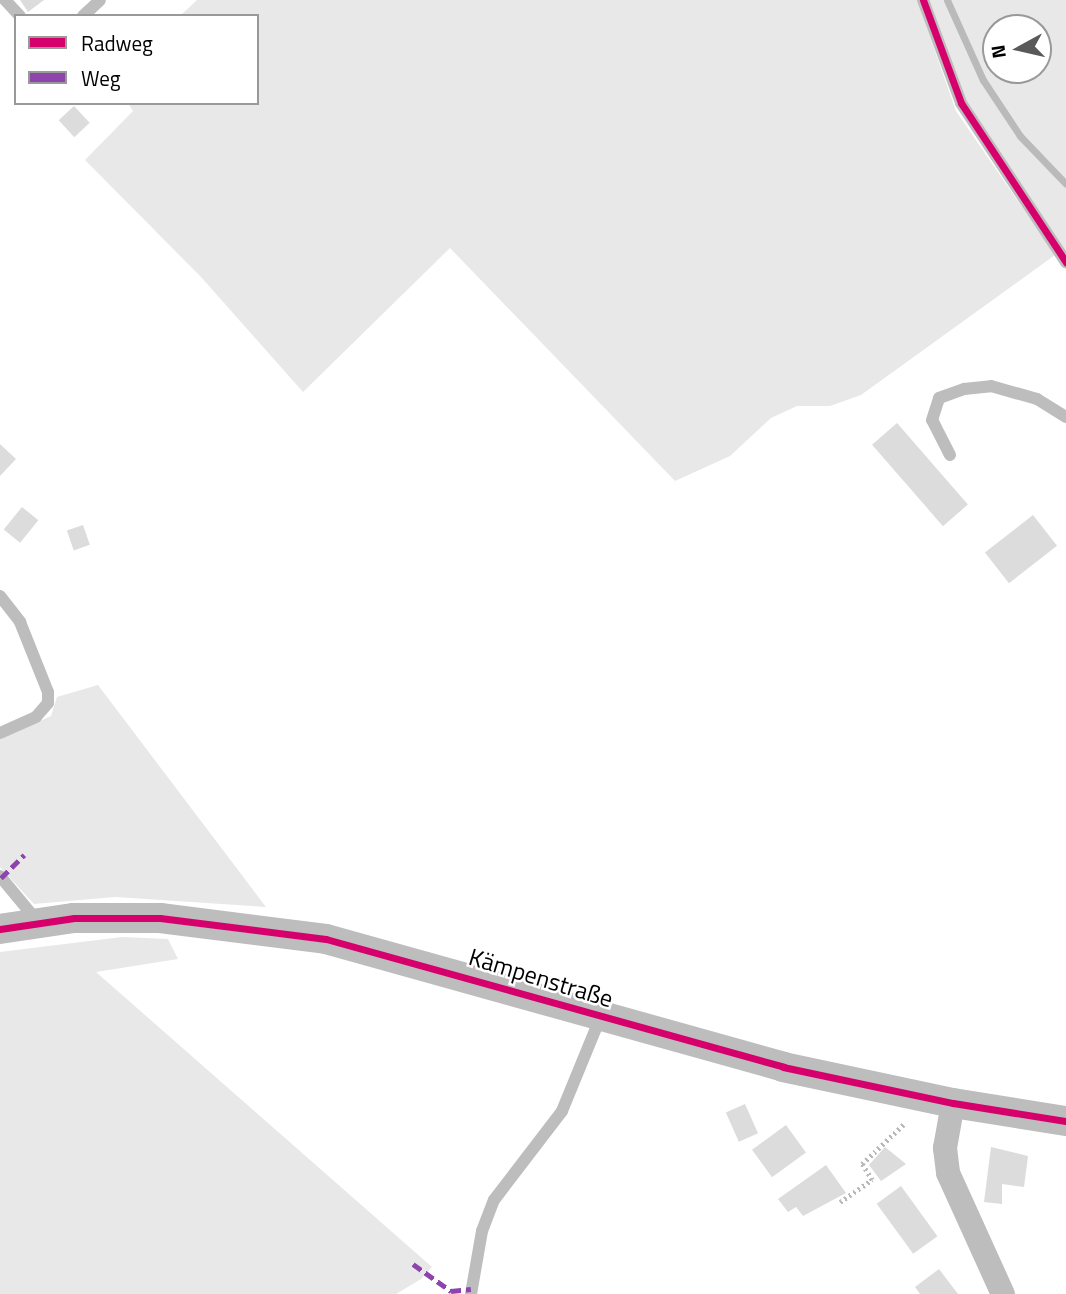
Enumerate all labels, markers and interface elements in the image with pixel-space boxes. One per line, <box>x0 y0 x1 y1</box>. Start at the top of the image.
legend <box>14 14 259 105</box>
north arrow <box>982 14 1052 84</box>
text: Radweg <box>81 27 153 59</box>
text: N <box>982 43 1013 60</box>
text: Weg <box>81 62 121 94</box>
street label: Kämpenstraße <box>465 942 617 1014</box>

